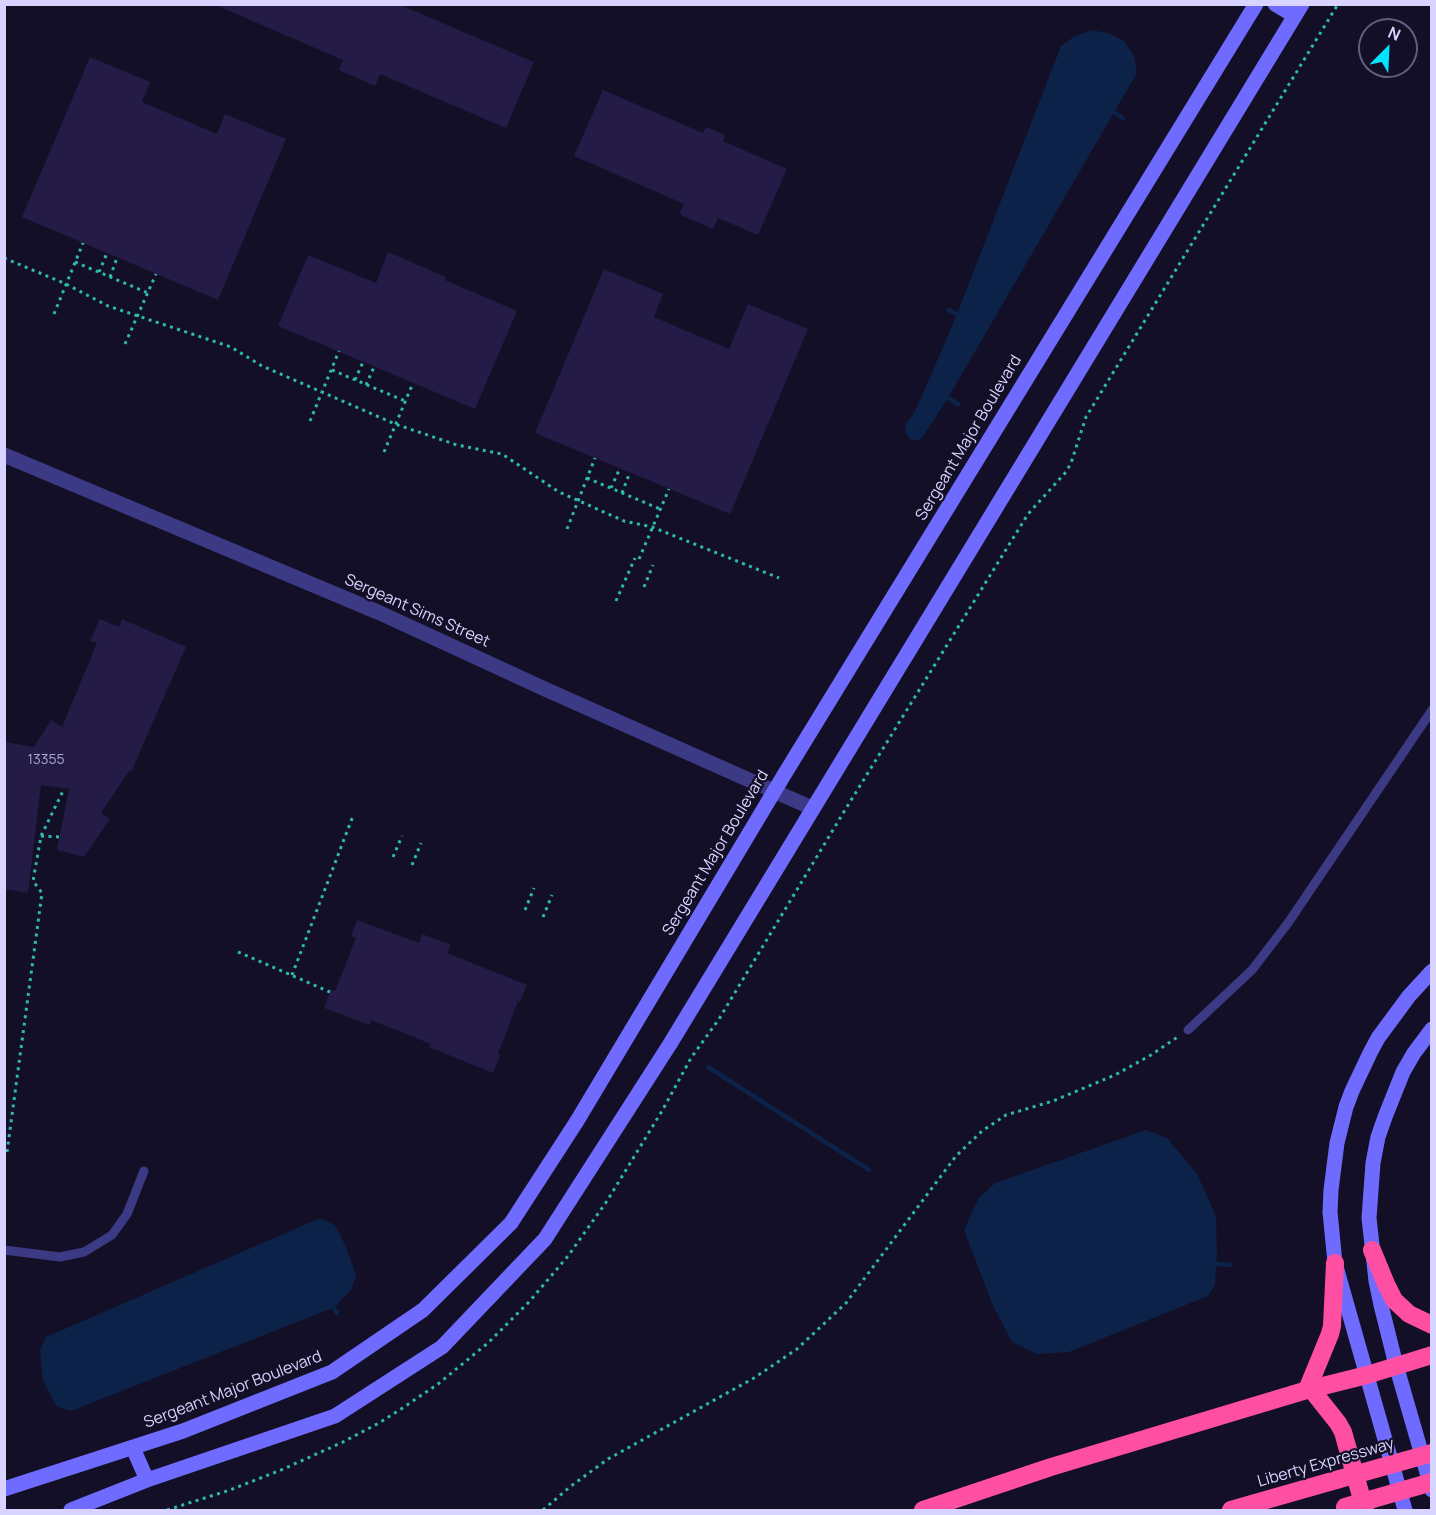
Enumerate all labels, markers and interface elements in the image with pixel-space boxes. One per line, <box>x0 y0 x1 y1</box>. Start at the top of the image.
north arrow <box>1358 18 1418 78</box>
text: N <box>1385 21 1404 46</box>
street label: Sergeant Major Boulevard <box>912 352 1026 524</box>
street label: Sergeant Sims Street <box>341 570 493 652</box>
house number: 13355 <box>27 752 65 768</box>
street label: Sergeant Major Boulevard <box>659 767 773 939</box>
street label: Sergeant Major Boulevard <box>141 1347 325 1433</box>
street label: Liberty Expressway <box>1255 1434 1397 1492</box>

